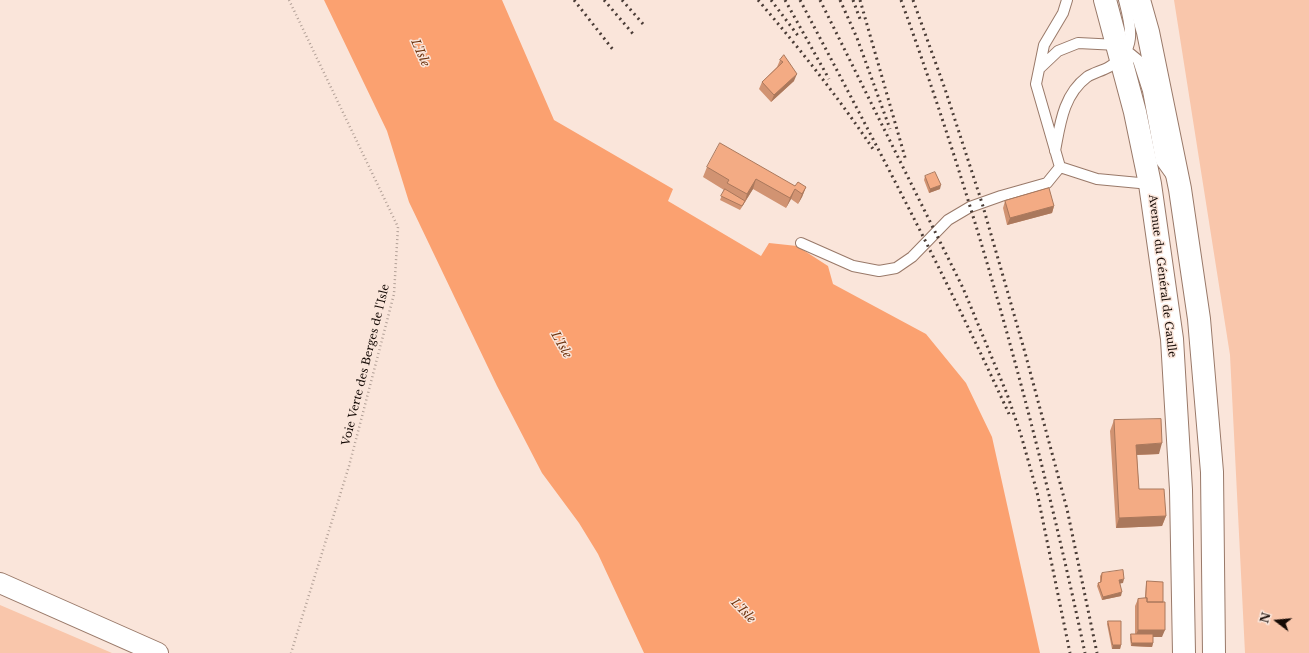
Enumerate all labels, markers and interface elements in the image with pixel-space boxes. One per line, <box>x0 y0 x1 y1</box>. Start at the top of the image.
water label: L'Isle <box>408 37 432 69</box>
street label: Avenue du Général de Gaulle <box>1145 194 1179 358</box>
street label: Voie Verte des Berges de l'Isle <box>340 283 392 447</box>
water label: L'Isle <box>548 329 574 361</box>
water label: L'Isle <box>728 596 758 626</box>
north arrow <box>1257 601 1297 641</box>
text: N <box>1257 611 1274 625</box>

